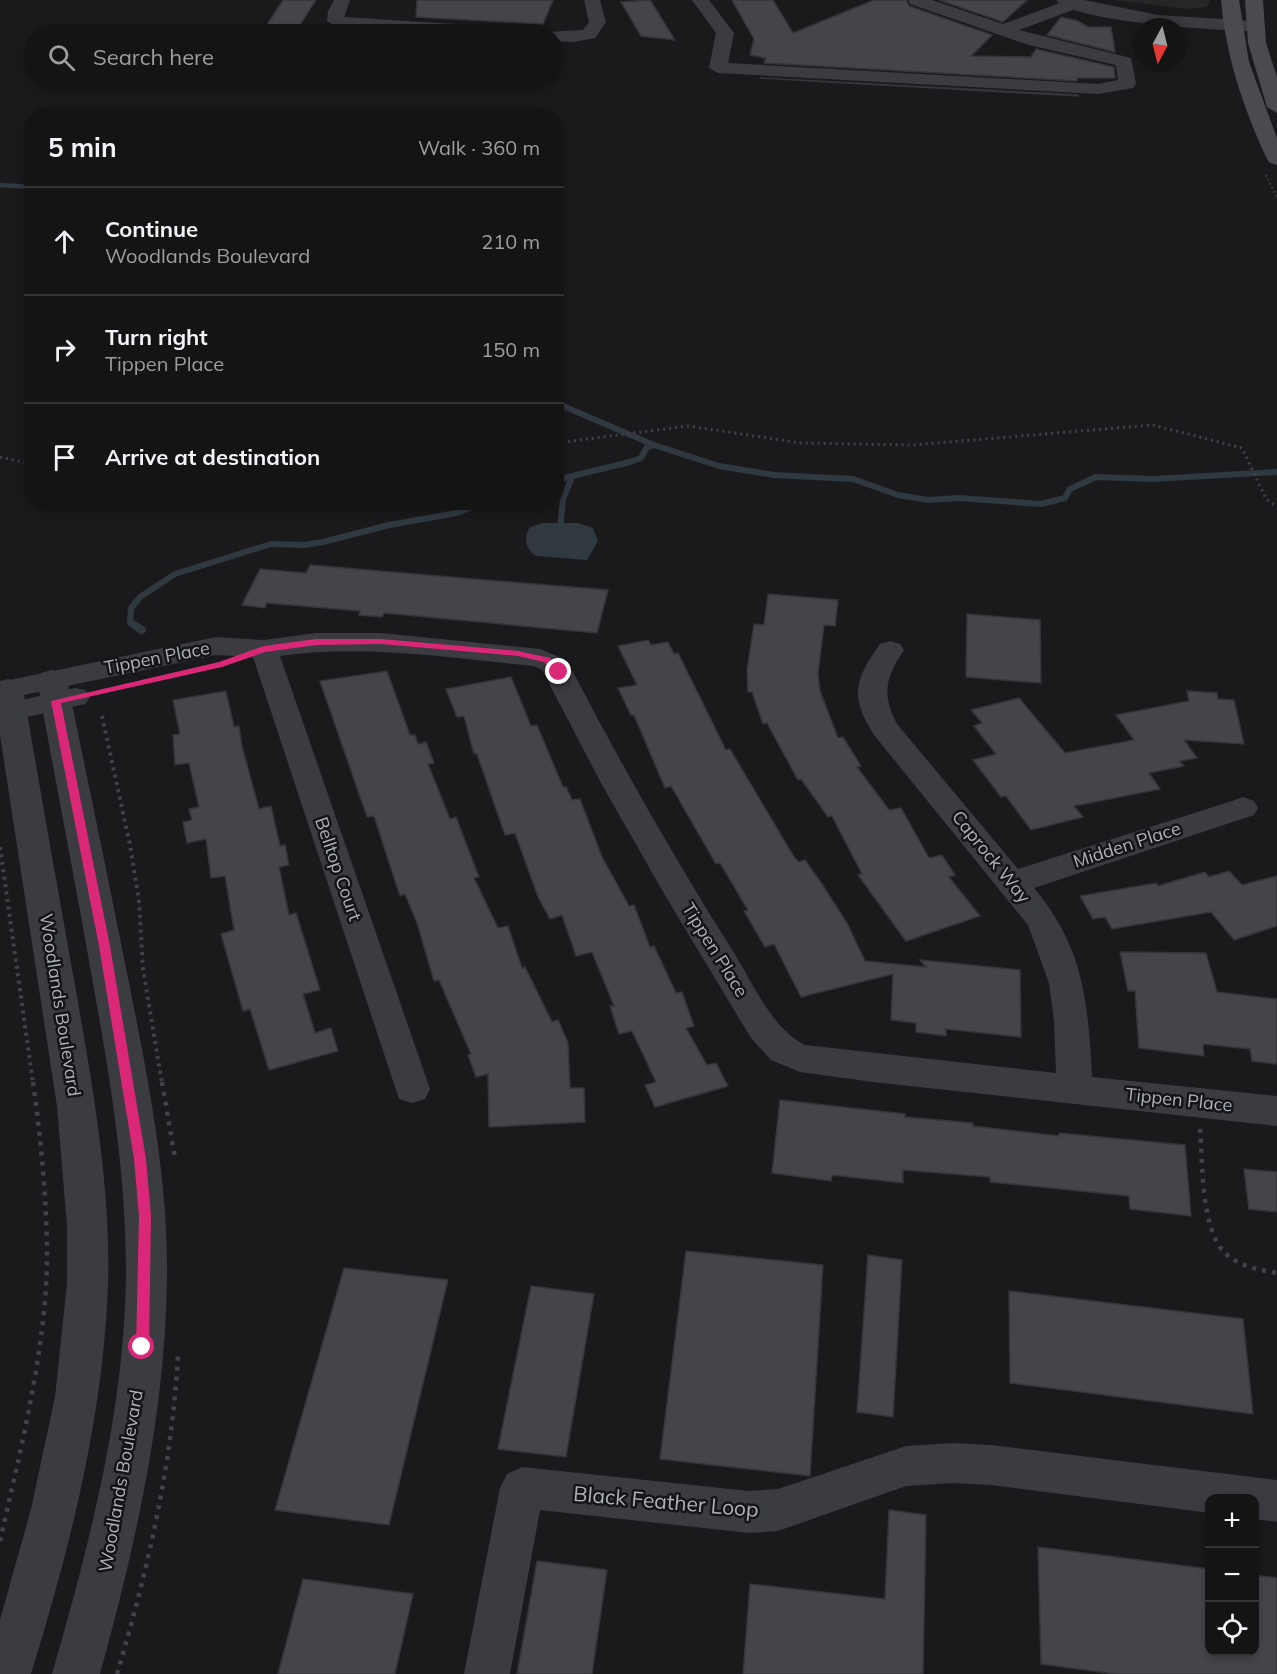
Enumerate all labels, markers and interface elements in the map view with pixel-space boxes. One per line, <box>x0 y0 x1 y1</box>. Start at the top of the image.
north arrow <box>1133 18 1187 72</box>
search box <box>24 24 564 90</box>
icon: search <box>45 41 78 74</box>
text: Search here <box>93 43 214 71</box>
text: 5 min <box>48 131 117 164</box>
text: Walk · 360 m <box>418 135 540 160</box>
text: Continue <box>105 215 198 243</box>
icon: ahead <box>48 225 81 258</box>
text: 210 m <box>481 229 540 254</box>
text: Woodlands Boulevard <box>105 243 310 268</box>
text: Turn right <box>105 323 208 351</box>
icon: right <box>48 333 81 366</box>
text: 150 m <box>481 337 540 362</box>
text: Tippen Place <box>105 351 224 376</box>
icon: arrive <box>48 441 81 474</box>
text: Arrive at destination <box>105 443 320 471</box>
street label: Tippen Place <box>102 636 212 679</box>
route end <box>545 658 571 684</box>
street label: Caprock Way <box>947 806 1036 908</box>
street label: Belltop Court <box>310 814 367 924</box>
street label: Midden Place <box>1070 816 1184 873</box>
street label: Tippen Place <box>677 898 754 1001</box>
street label: Woodlands Boulevard <box>35 912 86 1098</box>
street label: Tippen Place <box>1125 1082 1234 1117</box>
route start <box>128 1333 154 1359</box>
street label: Woodlands Boulevard <box>93 1388 148 1574</box>
street label: Black Feather Loop <box>572 1480 760 1522</box>
map controls <box>1205 1494 1259 1656</box>
button: + <box>1205 1494 1259 1548</box>
button: − <box>1205 1548 1259 1602</box>
button: locate <box>1205 1602 1259 1656</box>

